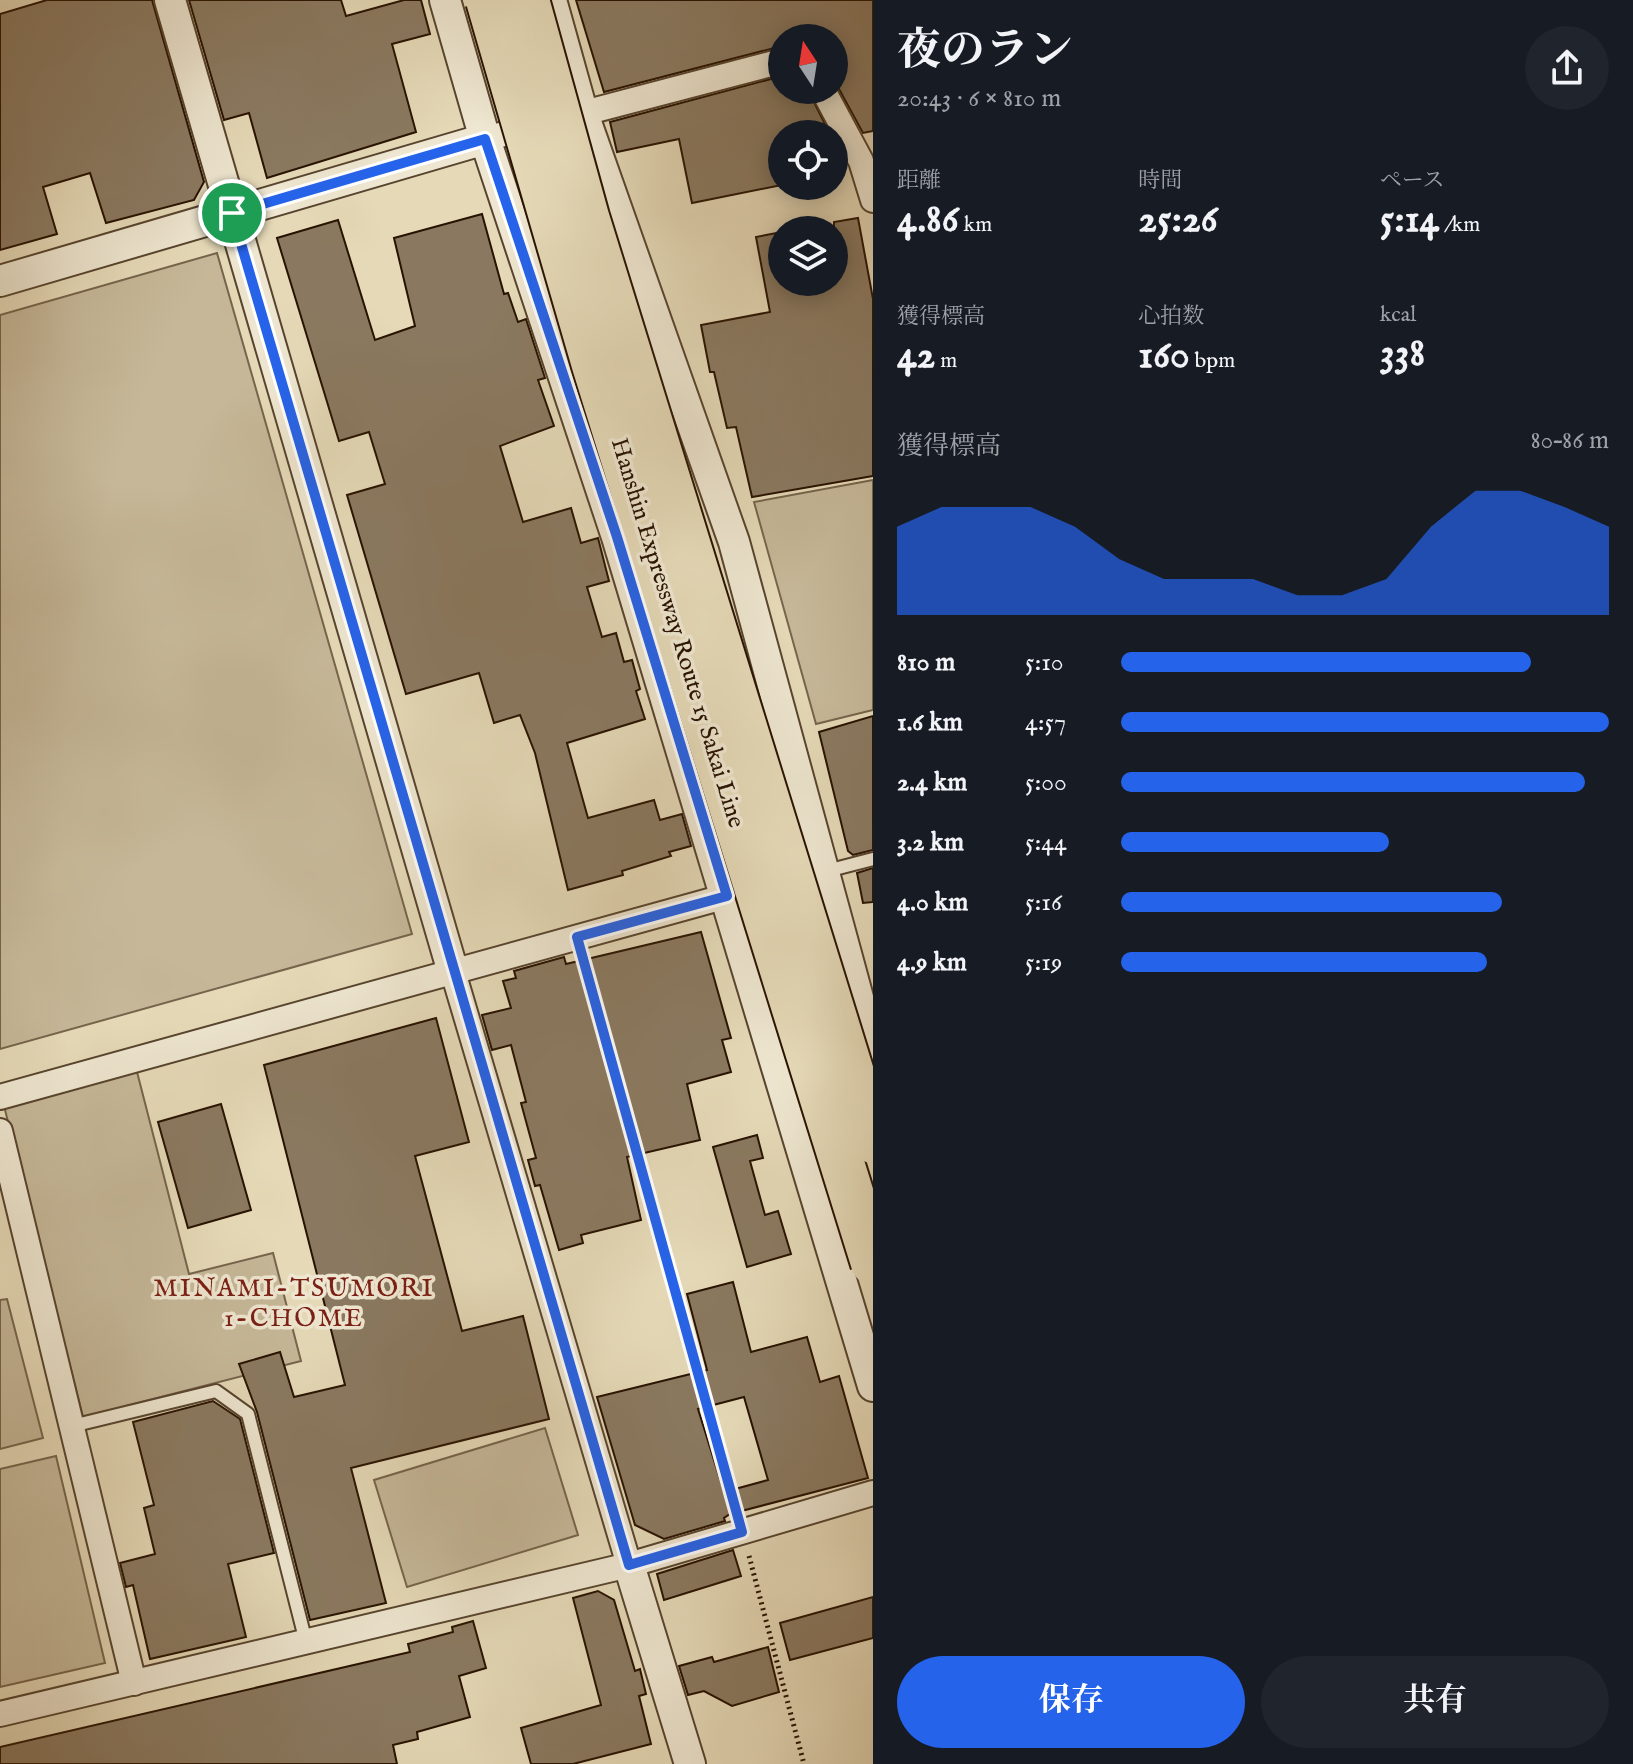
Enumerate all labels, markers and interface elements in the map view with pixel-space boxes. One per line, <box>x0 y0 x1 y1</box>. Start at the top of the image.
north arrow <box>768 24 848 104</box>
map controls <box>768 24 848 296</box>
text: 夜のラン <box>897 24 1073 80</box>
button: share <box>1525 26 1609 110</box>
text: 20:43 · 6 × 810 m <box>897 82 1061 115</box>
button: locate <box>768 120 848 200</box>
text: 距離 <box>897 167 941 195</box>
text: 時間 <box>1138 167 1182 195</box>
text: ペース <box>1380 167 1445 195</box>
pin <box>198 179 266 247</box>
icon: arrive <box>210 191 254 235</box>
text: 4.86 <box>897 195 959 246</box>
text: 25:26 <box>1138 195 1218 246</box>
text: 5:14 <box>1380 195 1439 246</box>
text: km <box>959 211 992 239</box>
text: /km <box>1439 211 1480 239</box>
button: layers <box>768 216 848 296</box>
text: kcal <box>1380 301 1416 329</box>
text: 獲得標高 <box>897 303 985 331</box>
text: 心拍数 <box>1138 303 1204 331</box>
text: 338 <box>1380 329 1425 380</box>
text: 42 <box>897 331 935 382</box>
text: 160 <box>1138 331 1190 382</box>
text: m <box>935 347 957 375</box>
text: bpm <box>1190 347 1235 375</box>
text: 80–86 m <box>1530 424 1609 457</box>
text: 獲得標高 <box>897 430 1001 463</box>
street label: Hanshin Expressway Route 15 Sakai Line <box>603 434 751 832</box>
text: 810 m <box>897 646 955 679</box>
text: 5:10 <box>1025 646 1064 679</box>
text: 1.6 km <box>897 706 963 739</box>
text: 4:57 <box>1025 706 1066 739</box>
text: 2.4 km <box>897 766 967 799</box>
text: 5:00 <box>1025 766 1067 799</box>
text: 3.2 km <box>897 826 964 859</box>
text: 5:44 <box>1025 826 1067 859</box>
text: 4.0 km <box>897 886 968 919</box>
text: 5:16 <box>1025 886 1062 919</box>
text: 4.9 km <box>897 946 967 979</box>
text: 5:19 <box>1025 946 1062 979</box>
district label: MINAMI-TSUMORI 1-CHOME <box>153 1272 435 1335</box>
button: 保存 <box>897 1656 1245 1748</box>
button: 共有 <box>1261 1656 1609 1748</box>

